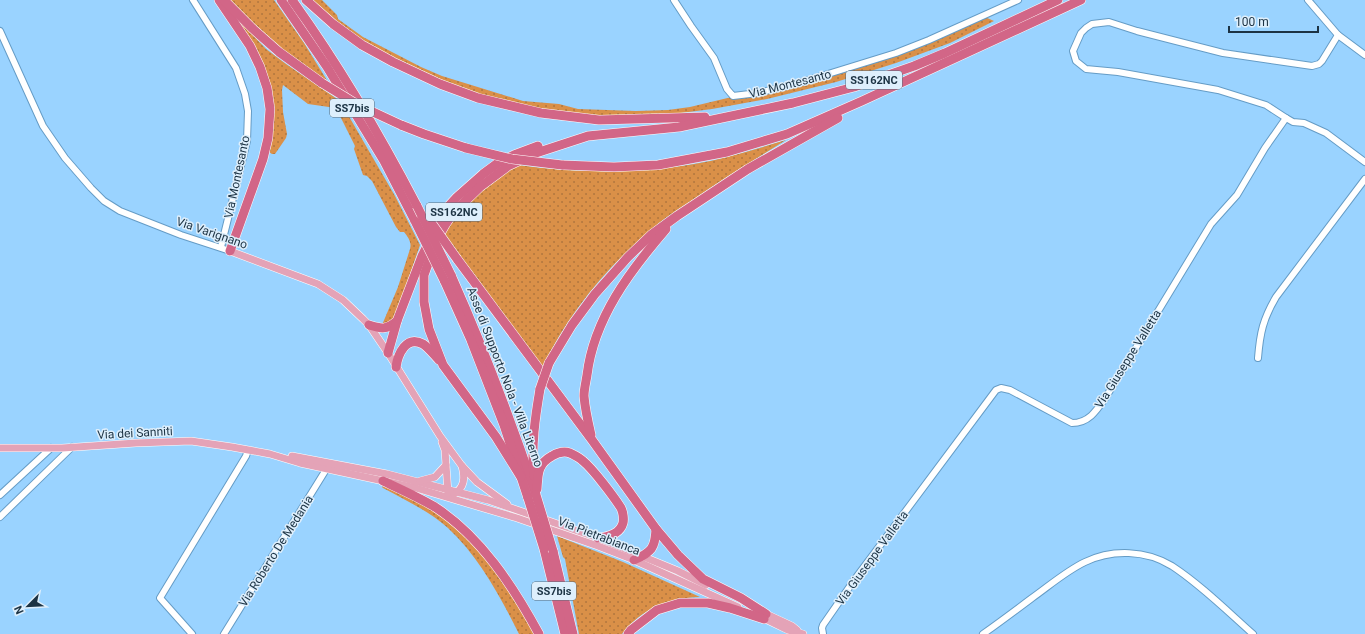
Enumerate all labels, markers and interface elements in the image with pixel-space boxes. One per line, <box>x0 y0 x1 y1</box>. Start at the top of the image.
scale bar <box>1229 8 1318 34</box>
text: 100 m <box>1235 15 1269 29</box>
street label: Via Montesanto <box>747 67 833 101</box>
road number: SS162NC <box>846 71 902 89</box>
road number: SS7bis <box>330 99 374 117</box>
street label: Via Montesanto <box>221 134 253 220</box>
road number: SS162NC <box>426 203 482 221</box>
street label: Via Varignano <box>175 214 250 252</box>
street label: Asse di Supporto Nola - Villa Literno <box>464 285 546 469</box>
street label: Via Giuseppe Valletta <box>1092 307 1164 411</box>
street label: Via dei Sanniti <box>97 424 173 442</box>
street label: Via Roberto De Medania <box>236 493 316 609</box>
street label: Via Giuseppe Valletta <box>833 508 911 608</box>
street label: Via Pietrabianca <box>556 514 642 558</box>
road number: SS7bis <box>532 582 576 600</box>
north arrow <box>8 586 48 626</box>
text: N <box>12 603 27 616</box>

